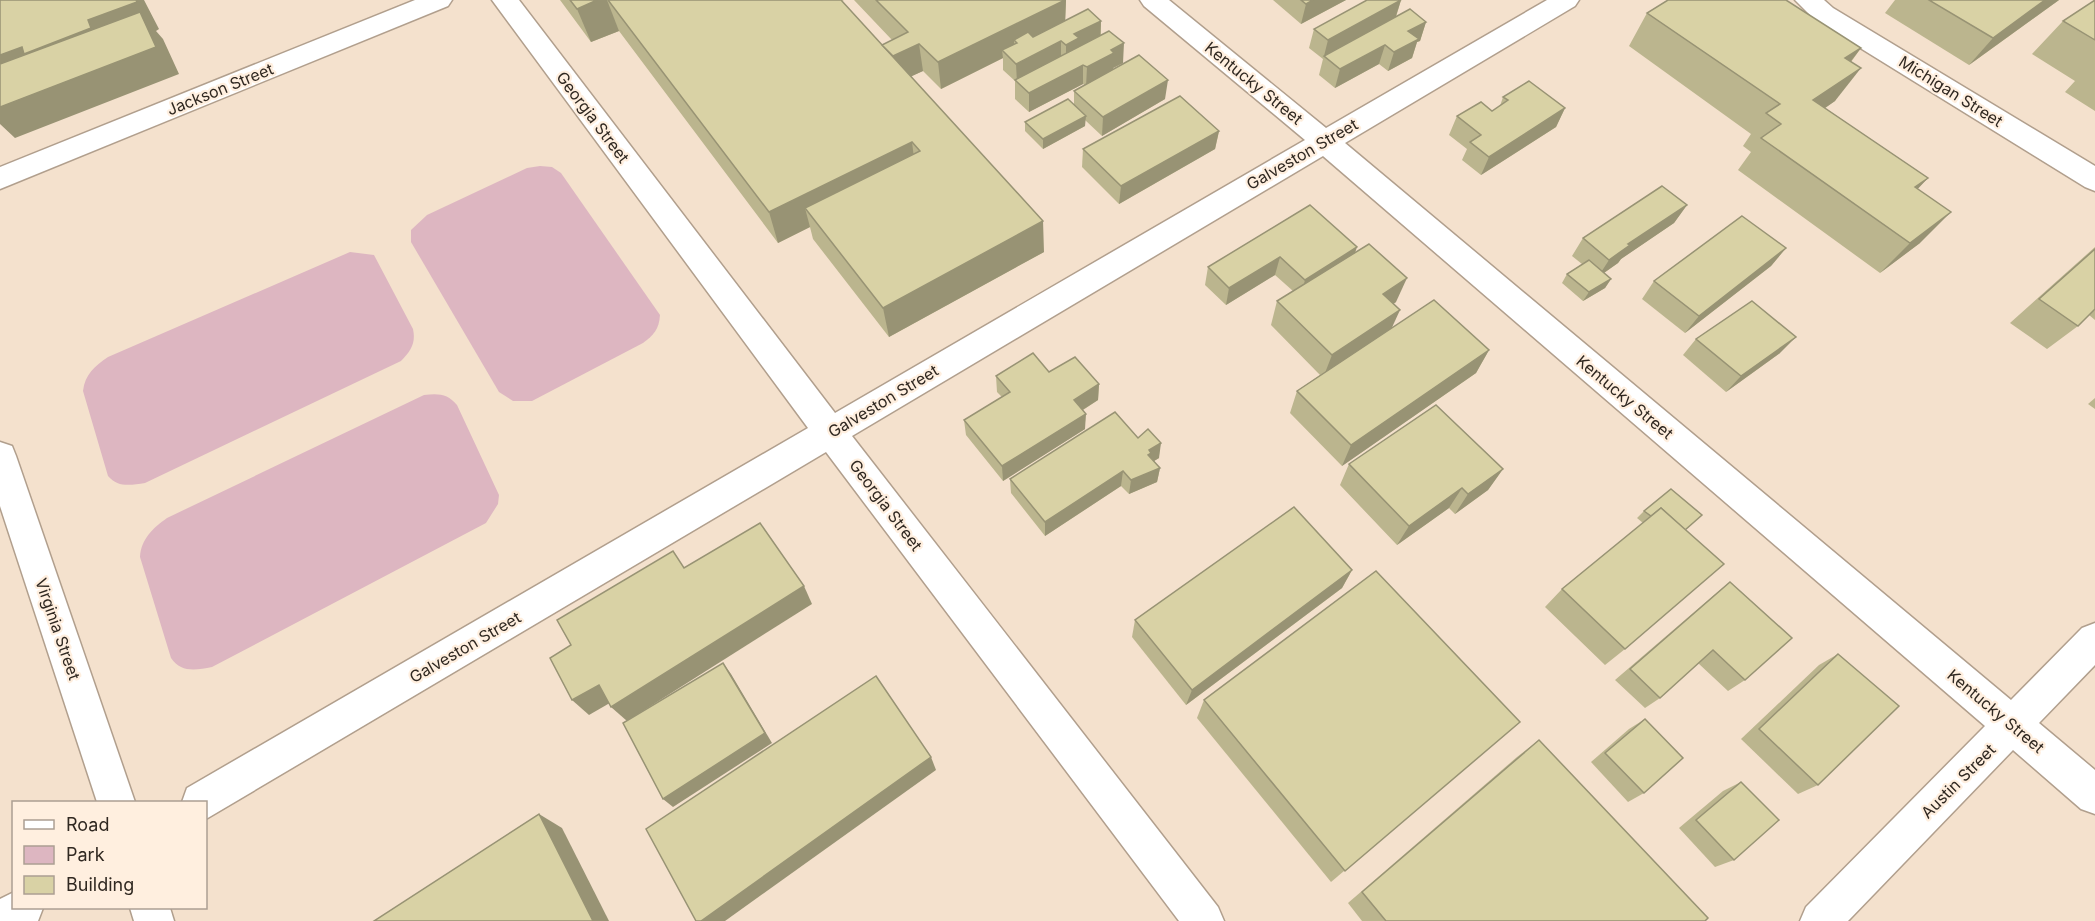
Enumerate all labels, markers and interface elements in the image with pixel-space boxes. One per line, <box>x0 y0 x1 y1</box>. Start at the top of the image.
street label: Kentucky Street <box>1201 37 1307 129</box>
street label: Michigan Street <box>1895 51 2007 131</box>
street label: Jackson Street <box>164 59 276 119</box>
street label: Georgia Street <box>552 67 634 167</box>
street label: Galveston Street <box>1243 114 1361 194</box>
street label: Kentucky Street <box>1573 351 1677 443</box>
street label: Galveston Street <box>824 360 942 442</box>
street label: Georgia Street <box>845 455 927 555</box>
street label: Virginia Street <box>31 575 85 683</box>
street label: Galveston Street <box>406 607 524 687</box>
street label: Kentucky Street <box>1944 665 2048 757</box>
street label: Austin Street <box>1917 740 1999 822</box>
legend <box>12 801 207 909</box>
text: Road <box>66 814 109 835</box>
text: Park <box>66 844 105 865</box>
text: Building <box>66 874 134 895</box>

